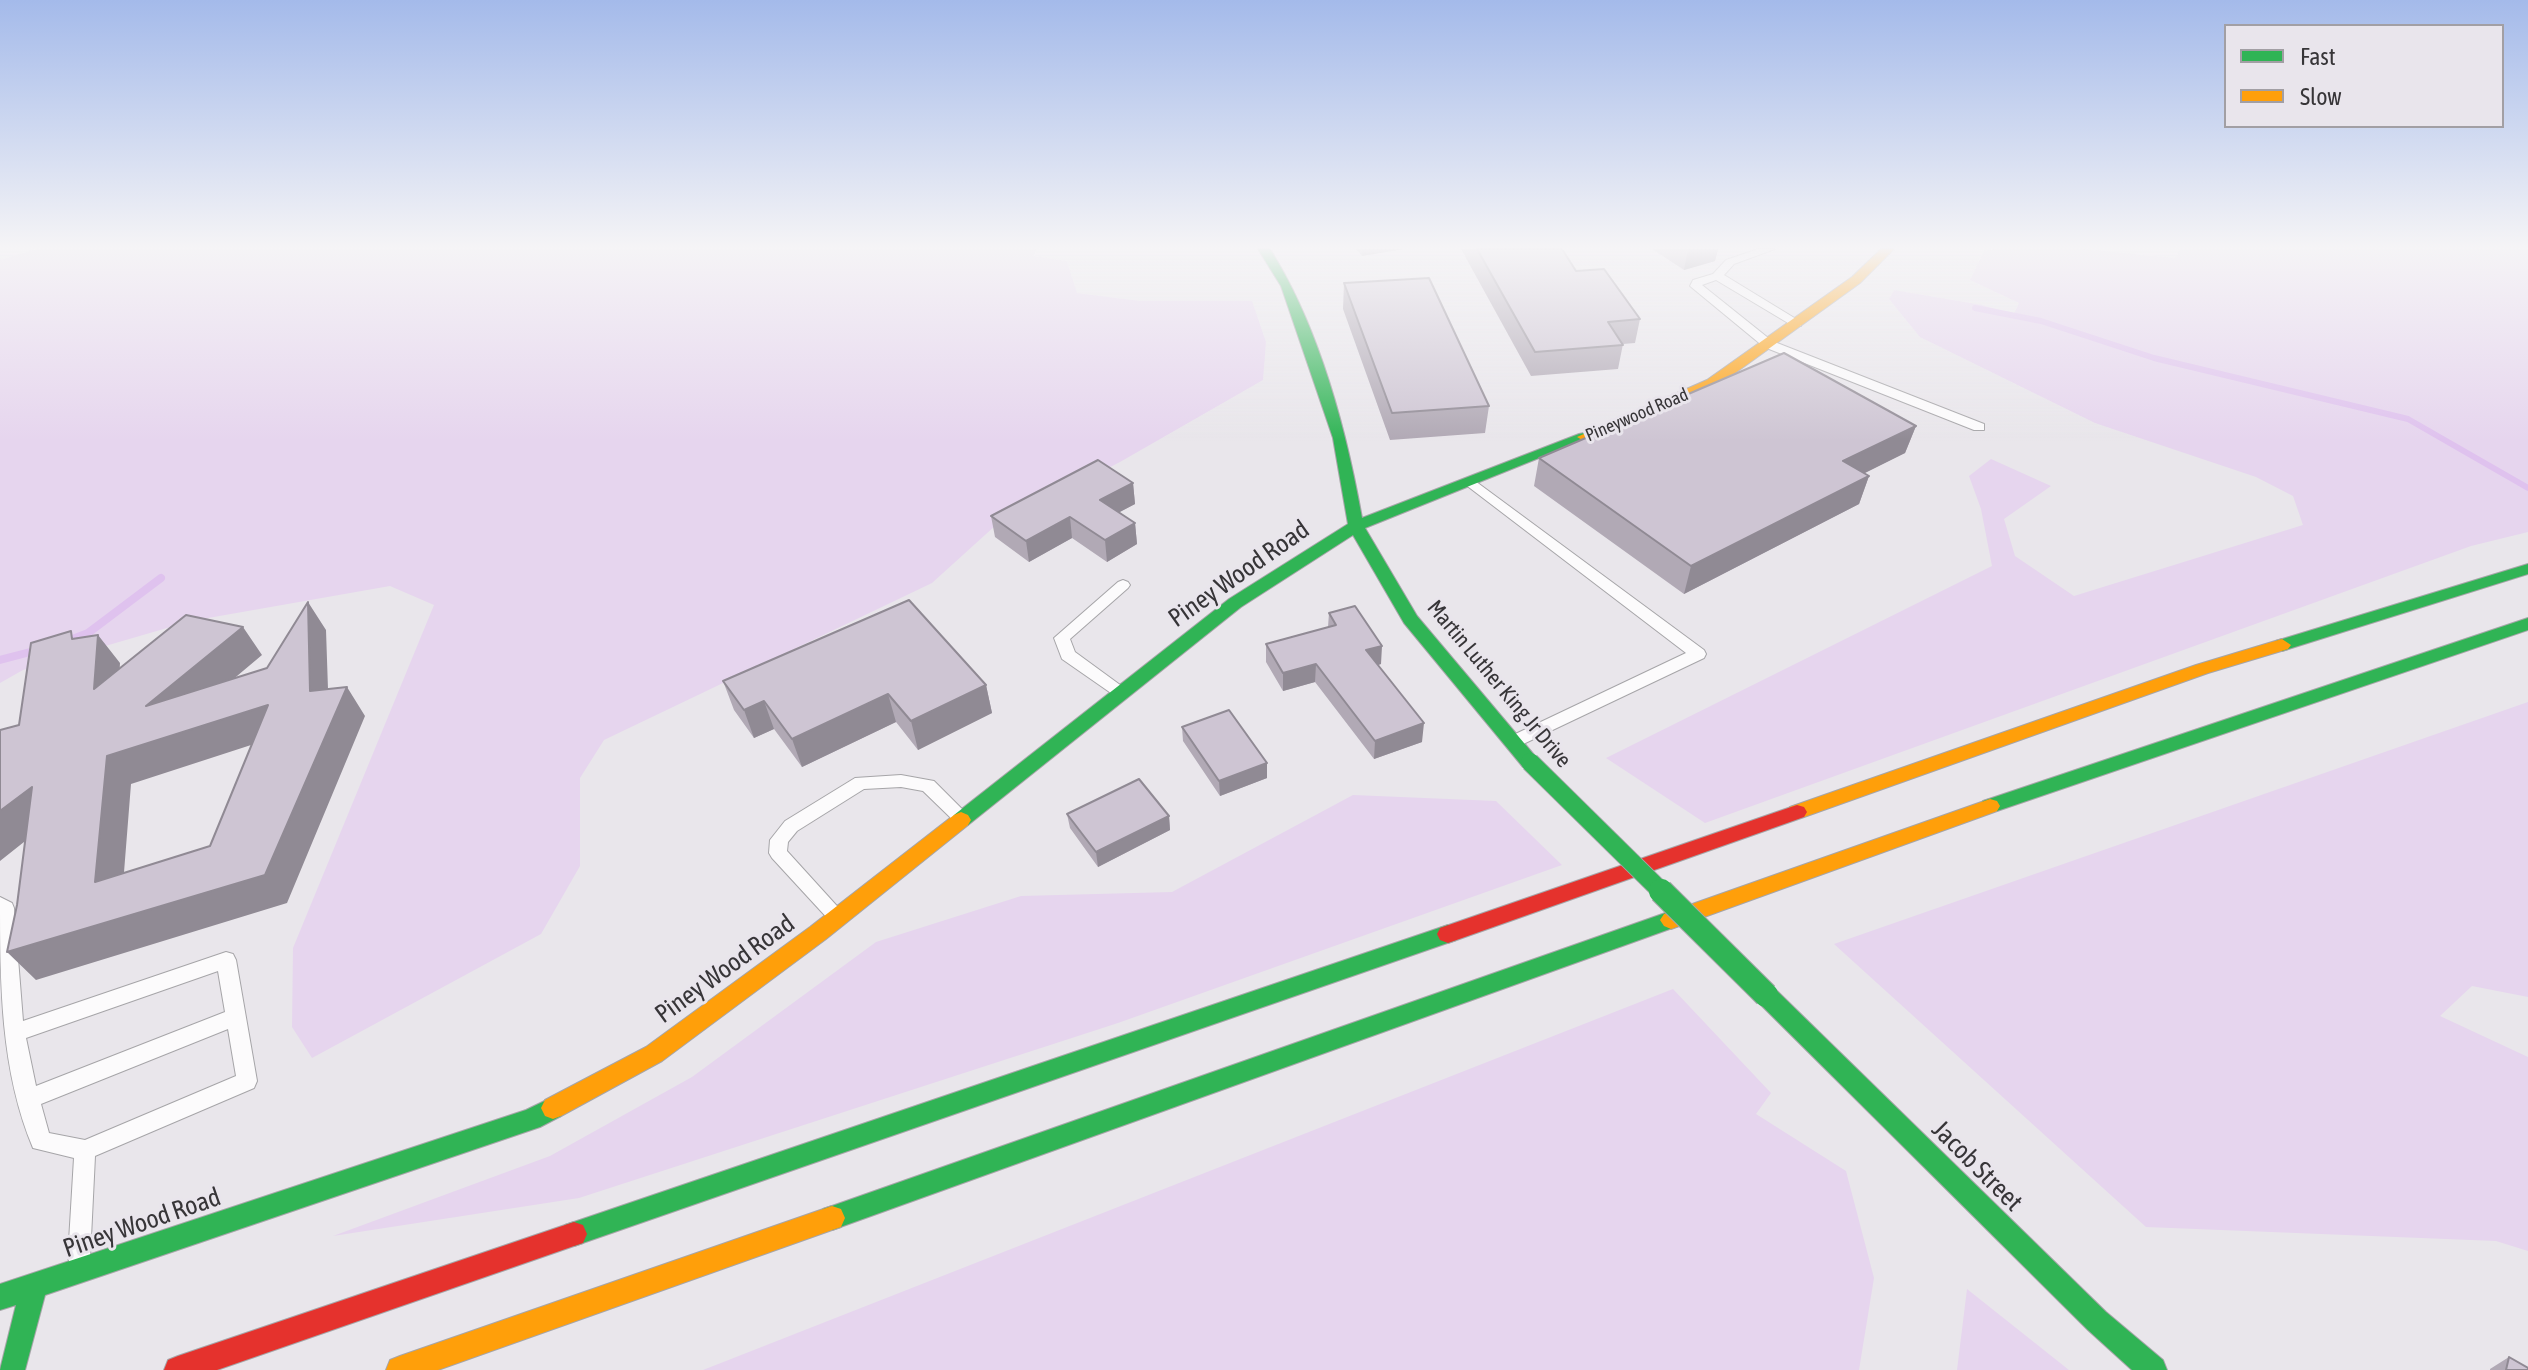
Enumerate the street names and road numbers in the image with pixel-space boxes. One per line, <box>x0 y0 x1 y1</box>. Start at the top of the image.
street label: Pineywood Road <box>1582 384 1692 446</box>
street label: Piney Wood Road <box>1163 514 1315 634</box>
street label: Martin Luther King Jr Drive <box>1421 595 1577 773</box>
street label: Piney Wood Road <box>649 908 801 1030</box>
street label: Jacob Street <box>1925 1114 2029 1218</box>
street label: Piney Wood Road <box>59 1181 225 1265</box>

